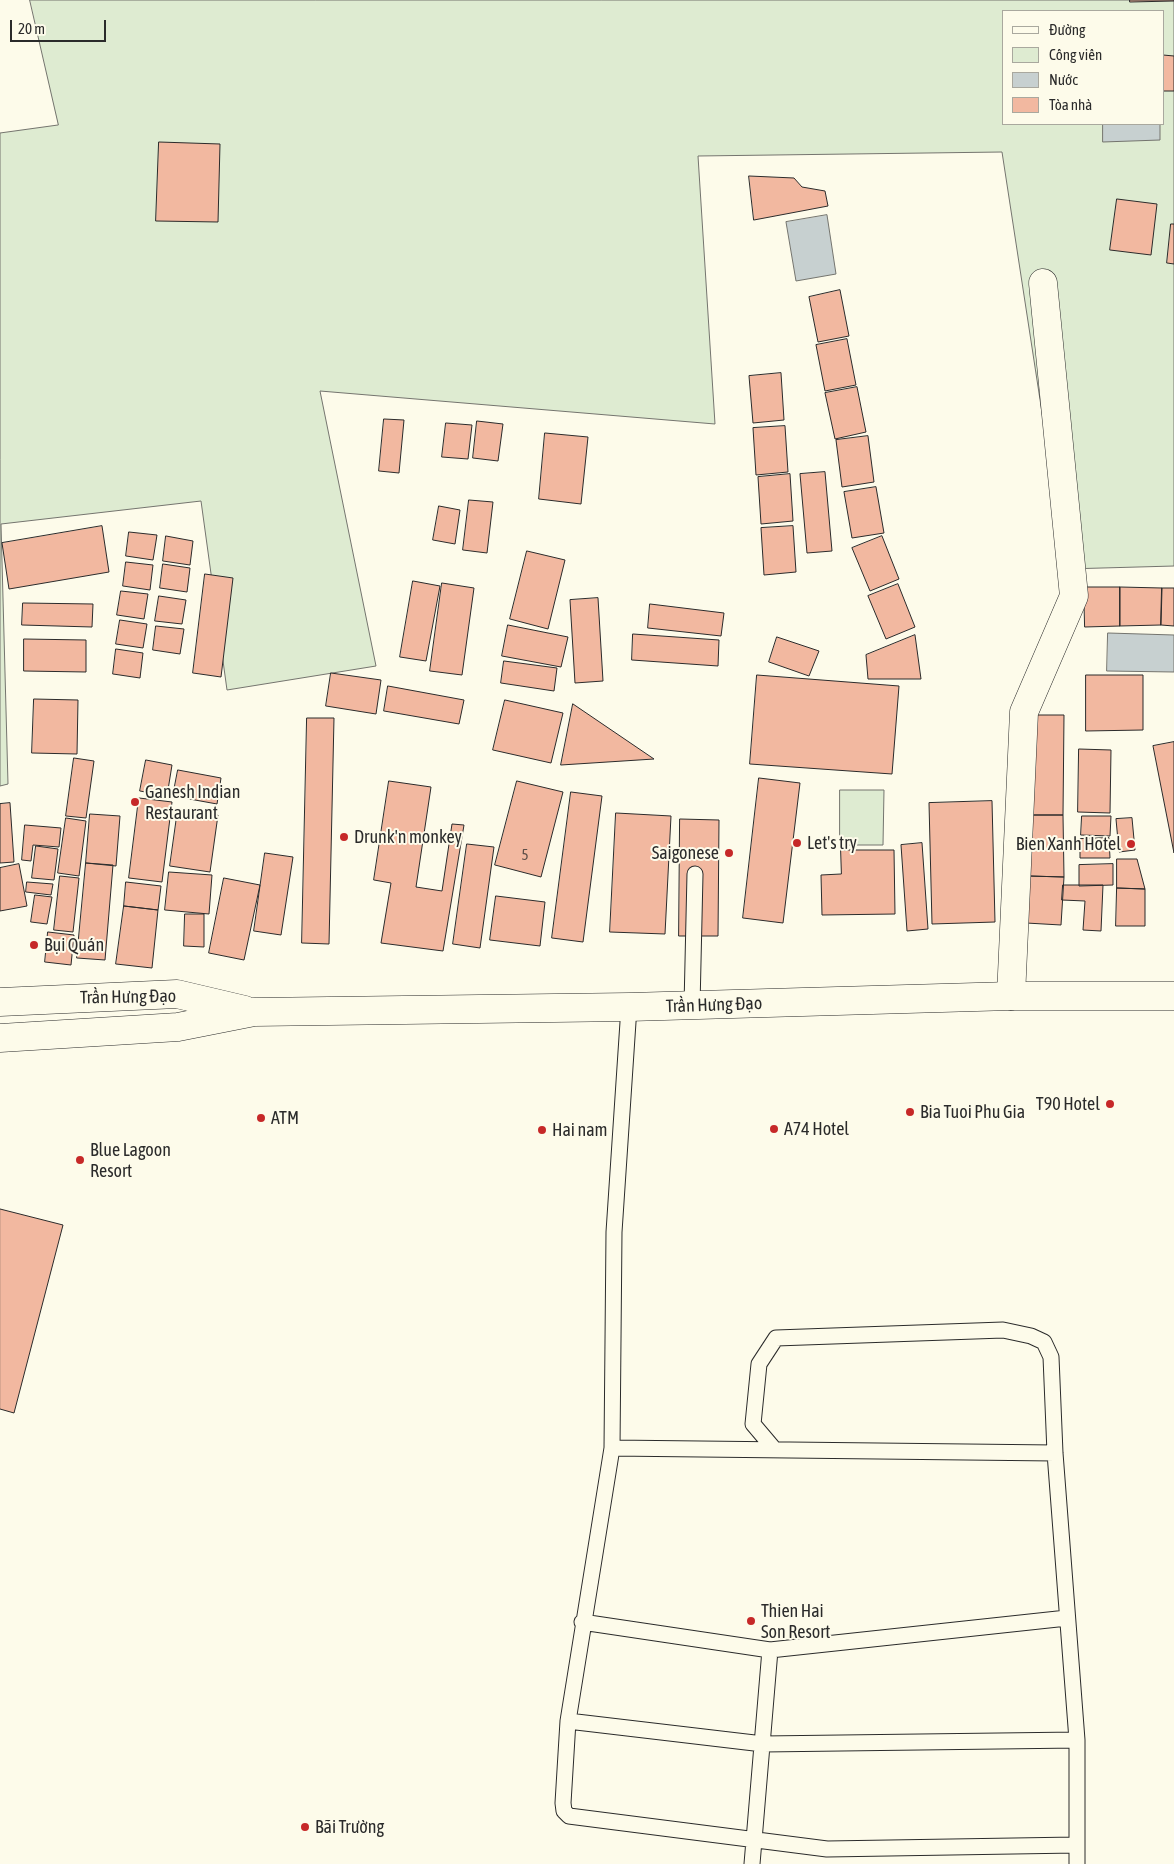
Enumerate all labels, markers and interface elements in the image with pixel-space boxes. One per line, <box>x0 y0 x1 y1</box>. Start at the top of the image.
scale bar <box>12 10 109 42</box>
legend <box>1002 10 1164 125</box>
text: 20 m <box>18 20 45 37</box>
text: Đường <box>1049 21 1085 38</box>
text: Công viên <box>1049 46 1102 63</box>
text: Nước <box>1049 71 1078 88</box>
text: Tòa nhà <box>1049 96 1092 113</box>
place label: Ganesh Indian Restaurant <box>145 781 240 824</box>
marker: Ganesh Indian Restaurant <box>129 796 141 808</box>
place label: Drunk'n monkey <box>354 826 462 848</box>
marker: Drunk'n monkey <box>338 831 350 843</box>
place label: Let's try <box>807 832 857 854</box>
place label: Bien Xanh Hotel <box>1016 833 1121 855</box>
marker: Let's try <box>791 837 803 849</box>
marker: Bien Xanh Hotel <box>1125 838 1137 850</box>
place label: Saigonese <box>652 842 719 864</box>
house number: 5 <box>521 846 529 864</box>
marker: Saigonese <box>723 847 735 859</box>
place label: Bụi Quán <box>44 934 104 956</box>
marker: Bụi Quán <box>28 939 40 951</box>
street label: Trần Hưng Đạo <box>80 985 176 1009</box>
street label: Trần Hưng Đạo <box>665 993 763 1017</box>
place label: T90 Hotel <box>1036 1093 1100 1115</box>
marker: T90 Hotel <box>1104 1098 1116 1110</box>
place label: Bia Tuoi Phu Gia <box>920 1101 1025 1123</box>
marker: Bia Tuoi Phu Gia <box>904 1106 916 1118</box>
place label: ATM <box>271 1107 299 1129</box>
marker: ATM <box>255 1112 267 1124</box>
place label: A74 Hotel <box>784 1118 849 1140</box>
place label: Hai nam <box>552 1119 607 1141</box>
marker: A74 Hotel <box>768 1123 780 1135</box>
marker: Hai nam <box>536 1124 548 1136</box>
place label: Blue Lagoon Resort <box>90 1139 171 1182</box>
marker: Blue Lagoon Resort <box>74 1154 86 1166</box>
place label: Thien Hai Son Resort <box>761 1600 831 1642</box>
marker: Thien Hai Son Resort <box>745 1615 757 1627</box>
place label: Bãi Trường <box>315 1816 384 1838</box>
marker: Bãi Trường <box>299 1821 311 1833</box>

